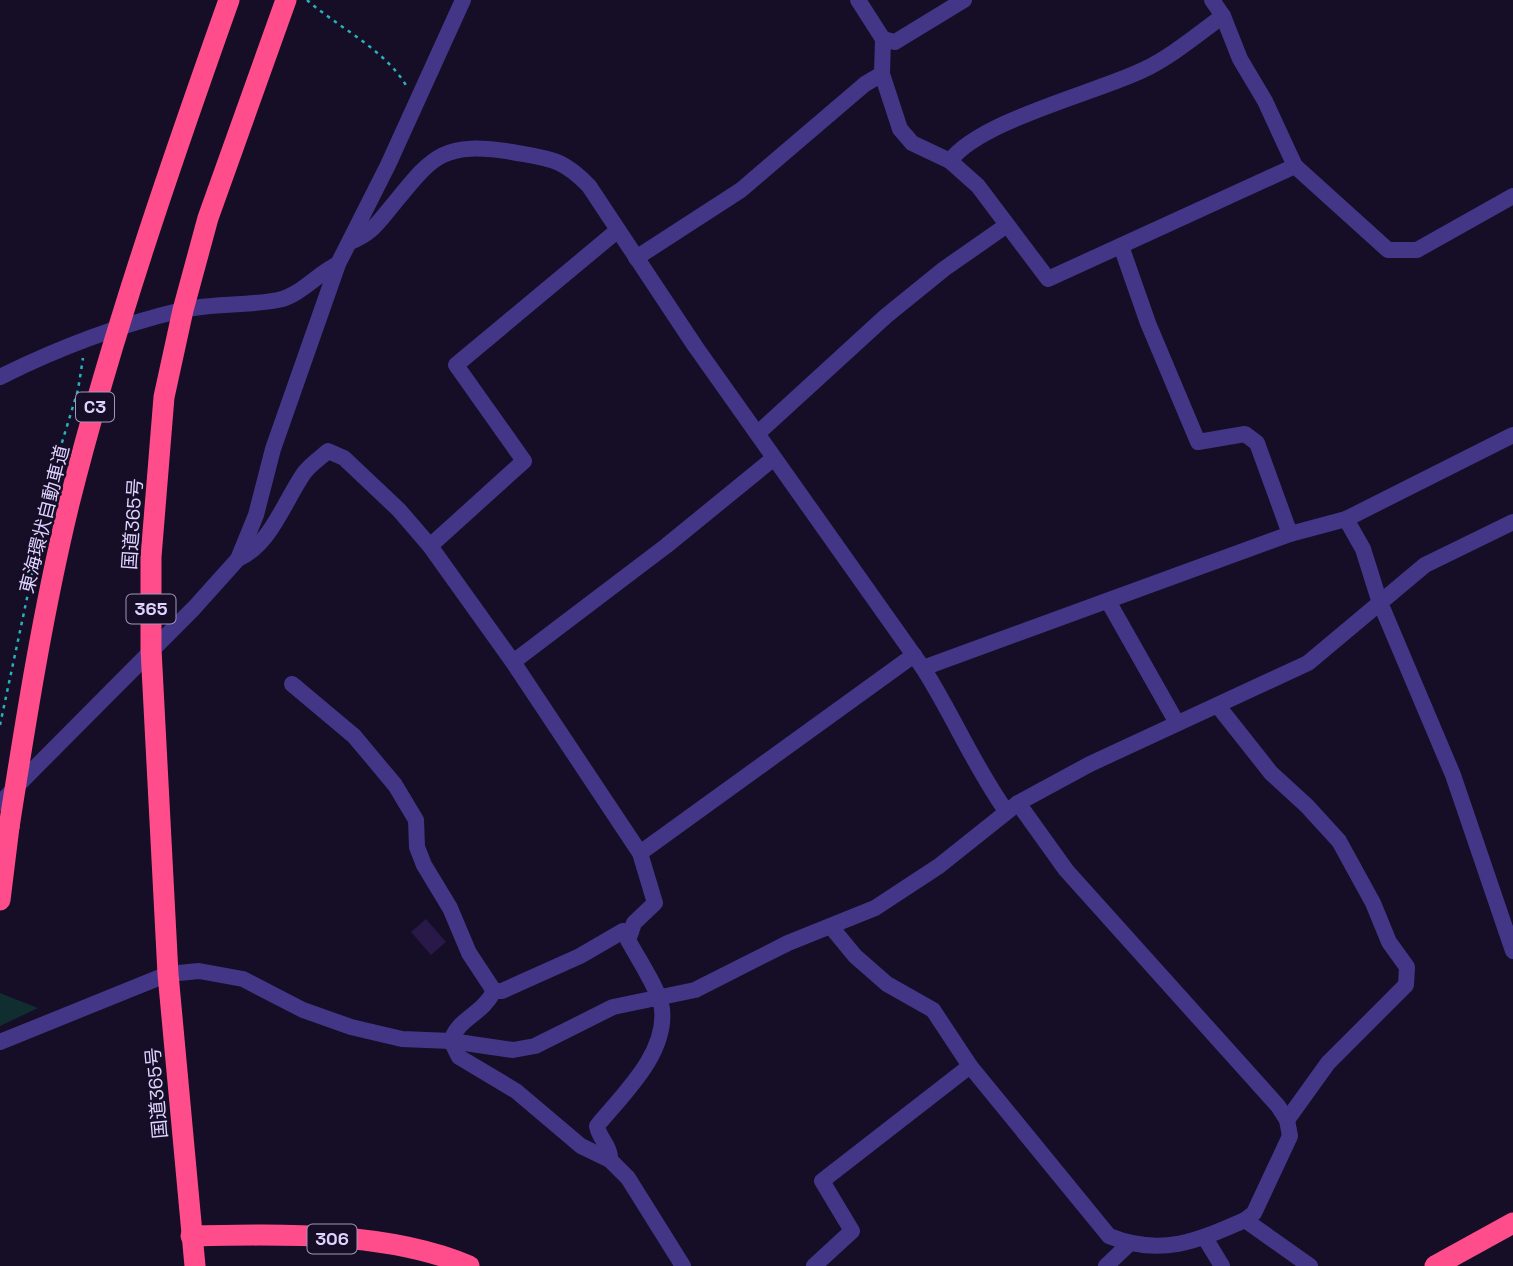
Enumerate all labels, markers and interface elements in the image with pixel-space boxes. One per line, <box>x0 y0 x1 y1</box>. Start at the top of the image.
road number: C3 <box>76 393 114 422</box>
street label: 東海環状自動車道 <box>14 442 75 596</box>
street label: 国道365号 <box>117 478 148 571</box>
road number: 365 <box>127 594 176 624</box>
street label: 国道365号 <box>140 1046 173 1140</box>
road number: 306 <box>308 1224 356 1254</box>

